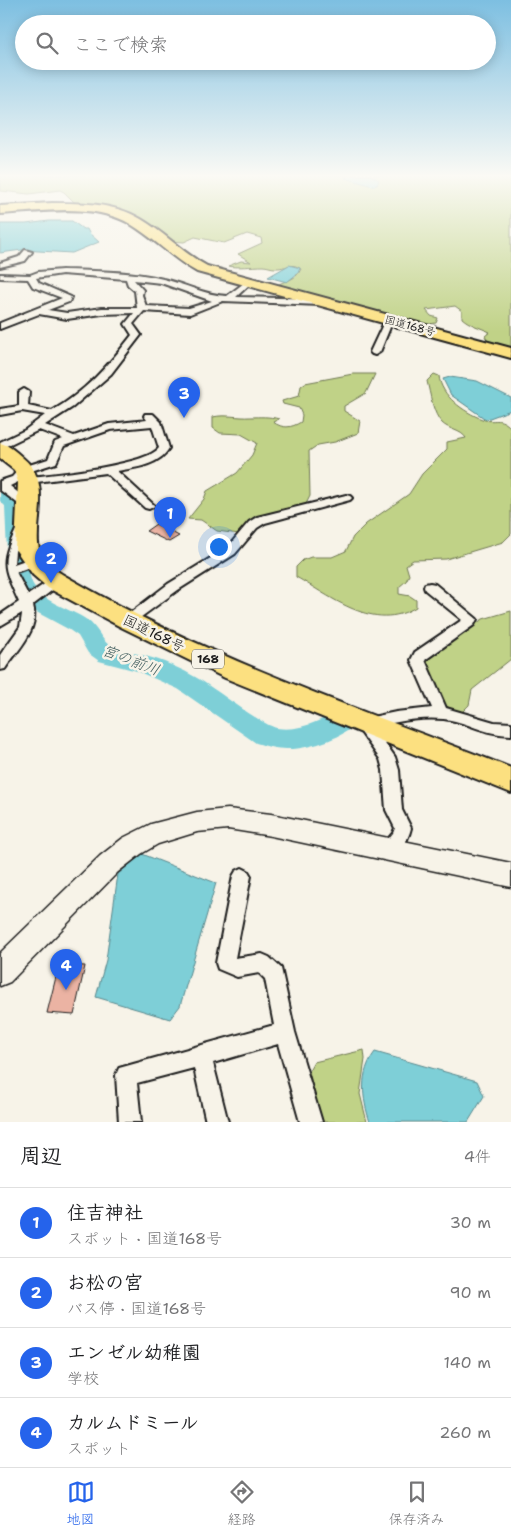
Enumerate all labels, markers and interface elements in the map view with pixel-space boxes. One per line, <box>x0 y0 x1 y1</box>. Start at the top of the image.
search box <box>15 15 496 70</box>
icon: search <box>33 29 61 57</box>
text: ここで検索 <box>73 32 168 57</box>
street label: 国道168号 <box>383 312 437 340</box>
pin: 3 <box>168 377 200 418</box>
pin: 1 <box>154 497 186 538</box>
your location <box>206 534 232 560</box>
pin: 2 <box>35 542 67 583</box>
street label: 国道168号 <box>120 610 188 656</box>
water label: 宮の前川 <box>99 640 163 680</box>
road number: 168 <box>192 650 224 669</box>
pin: 4 <box>50 949 82 990</box>
text: 周辺 <box>20 1142 62 1170</box>
text: 4件 <box>464 1146 491 1167</box>
text: 住吉神社 <box>67 1200 143 1225</box>
text: 1 <box>32 1212 40 1233</box>
text: 30 m <box>450 1212 491 1233</box>
text: スポット · 国道168号 <box>67 1228 222 1249</box>
text: お松の宮 <box>67 1270 143 1295</box>
text: 2 <box>30 1282 42 1303</box>
text: 90 m <box>450 1282 491 1303</box>
text: バス停 · 国道168号 <box>67 1298 206 1319</box>
text: エンゼル幼稚園 <box>67 1340 201 1365</box>
text: 3 <box>30 1352 42 1373</box>
text: 140 m <box>444 1352 491 1373</box>
text: 学校 <box>67 1368 99 1389</box>
text: カルムドミール <box>67 1410 199 1435</box>
text: 4 <box>30 1422 42 1443</box>
text: 260 m <box>439 1422 491 1443</box>
text: スポット <box>67 1438 131 1459</box>
tab: 地図 <box>67 1478 95 1528</box>
tab: 経路 <box>228 1478 256 1528</box>
tab: 保存済み <box>389 1478 445 1528</box>

